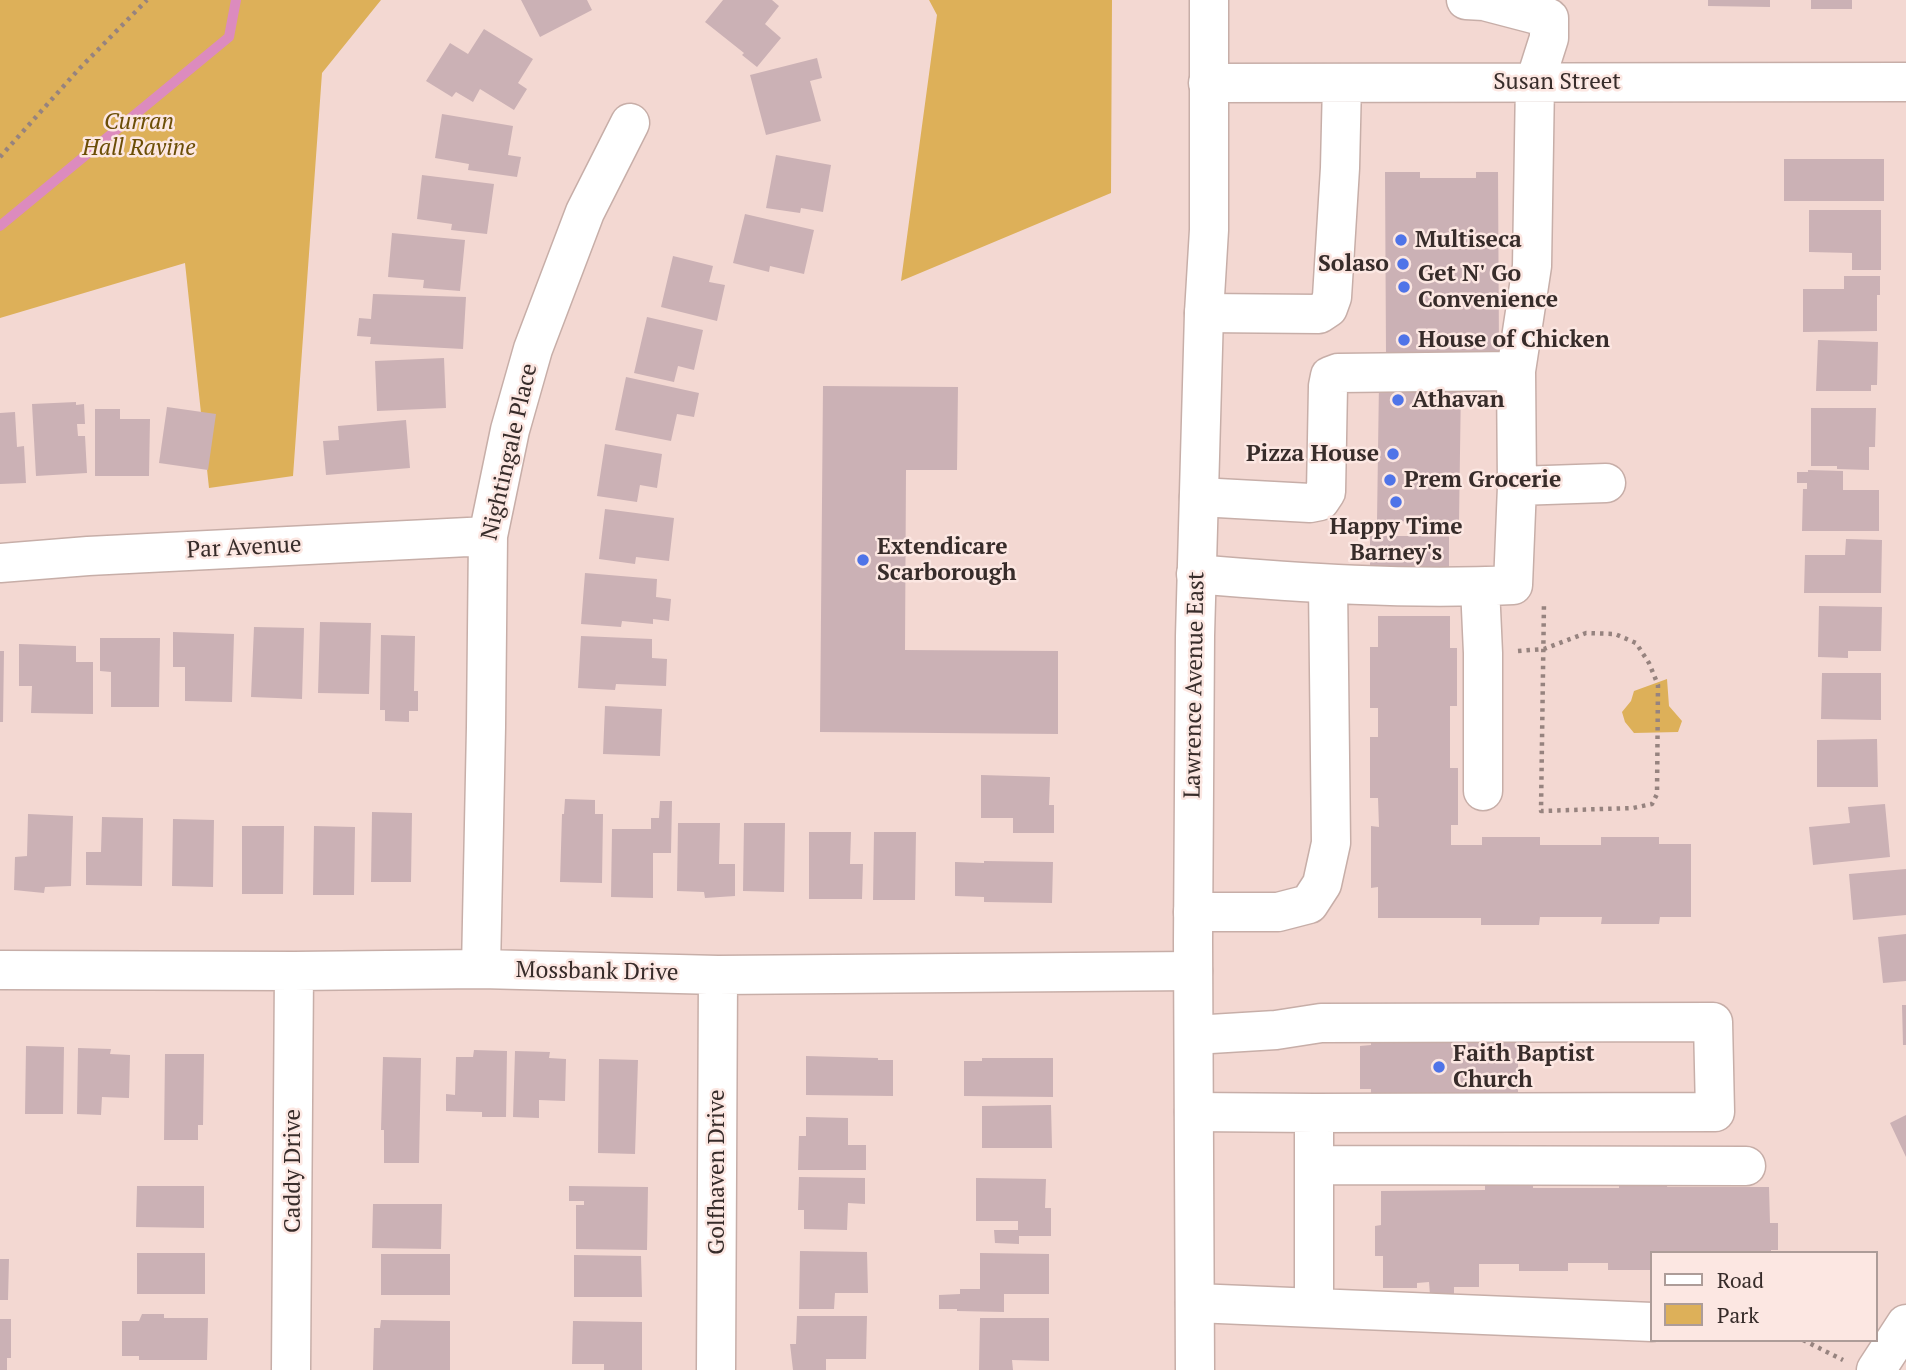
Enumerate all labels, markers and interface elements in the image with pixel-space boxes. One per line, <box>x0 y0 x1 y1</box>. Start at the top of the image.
street label: Susan Street <box>1493 68 1621 96</box>
park label: Curran Hall Ravine <box>82 108 196 162</box>
place label: Multiseca <box>1415 226 1522 254</box>
marker: Multiseca <box>1393 232 1409 248</box>
place label: Solaso <box>1318 250 1389 278</box>
marker: Solaso <box>1395 256 1411 272</box>
place label: Get N' Go Convenience <box>1418 260 1558 314</box>
marker: Get N' Go Convenience <box>1396 279 1412 295</box>
place label: House of Chicken <box>1418 326 1610 354</box>
marker: House of Chicken <box>1396 332 1412 348</box>
street label: Nightingale Place <box>476 361 544 543</box>
place label: Athavan <box>1412 386 1504 414</box>
marker: Athavan <box>1390 392 1406 408</box>
place label: Pizza House <box>1246 440 1379 468</box>
marker: Pizza House <box>1385 446 1401 462</box>
place label: Prem Grocerie <box>1404 466 1561 494</box>
marker: Prem Grocerie <box>1382 472 1398 488</box>
marker: Happy Time Barney's <box>1388 494 1404 510</box>
place label: Happy Time Barney's <box>1329 513 1463 567</box>
street label: Par Avenue <box>186 531 302 565</box>
place label: Extendicare Scarborough <box>877 533 1016 587</box>
marker: Extendicare Scarborough <box>855 552 871 568</box>
street label: Lawrence Avenue East <box>1179 571 1211 799</box>
street label: Mossbank Drive <box>515 957 679 987</box>
place label: Faith Baptist Church <box>1453 1040 1595 1094</box>
marker: Faith Baptist Church <box>1431 1059 1447 1075</box>
street label: Golfhaven Drive <box>703 1089 731 1255</box>
street label: Caddy Drive <box>279 1109 307 1233</box>
legend <box>1650 1251 1878 1342</box>
text: Road <box>1717 1266 1764 1294</box>
text: Park <box>1717 1301 1759 1329</box>

